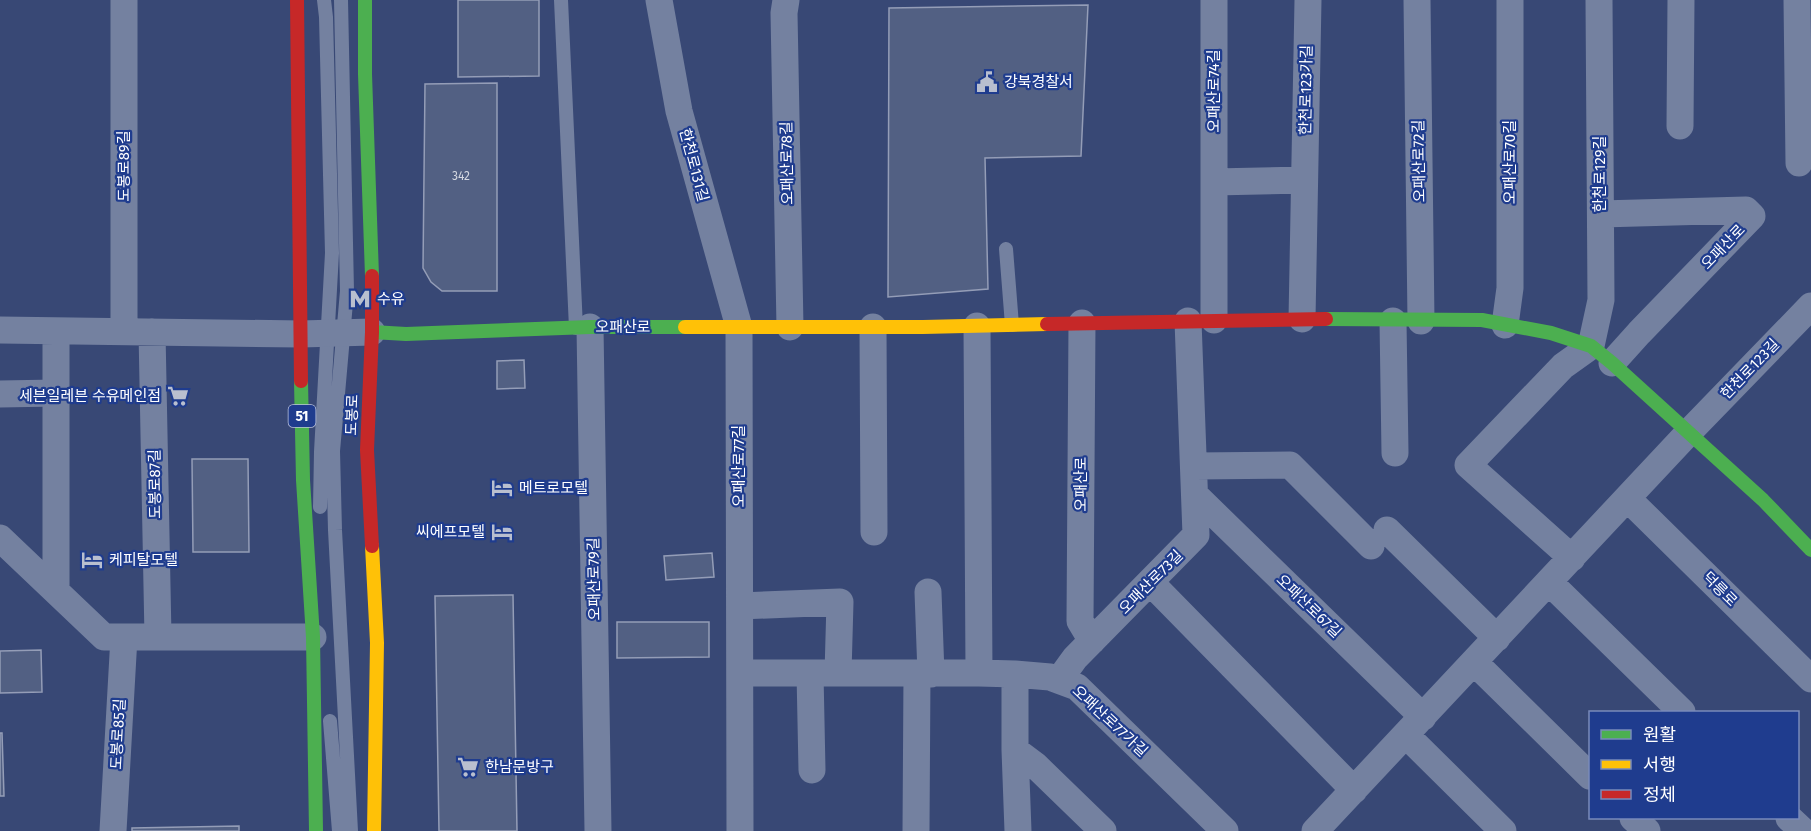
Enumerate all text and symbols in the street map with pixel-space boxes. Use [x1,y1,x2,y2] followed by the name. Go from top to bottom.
[1296,45,1316,135] street label: 한천로123가길
[1205,49,1223,133] street label: 오패산로74길
[975,70,999,94] public building icon: 강북경찰서
[1004,73,1073,91] place label: 강북경찰서
[1409,119,1429,203] street label: 오패산로72길
[1501,120,1519,204] street label: 오패산로70길
[777,121,797,205] street label: 오패산로78길
[676,126,712,204] street label: 한천로131길
[115,130,133,202] street label: 도봉로89길
[1591,136,1609,212] street label: 한천로129길
[452,169,470,183] house number: 342
[1697,221,1749,273] street label: 오패산로
[348,287,372,311] metro station icon: 수유
[377,290,405,308] place label: 수유
[595,318,651,336] street label: 오패산로
[1717,335,1783,403] street label: 한천로123길
[166,384,190,408] supermarket icon: 세븐일레븐 수유메인점
[19,387,161,405] place label: 세븐일레븐 수유메인점
[342,394,362,436] street label: 도봉로
[288,405,316,427] road number: 51
[730,425,748,507] street label: 오패산로77길
[145,449,165,519] street label: 도봉로87길
[1072,456,1090,512] street label: 오패산로
[490,476,514,500] hotel icon: 메트로모텔
[519,479,588,497] place label: 메트로모텔
[490,520,514,544] hotel icon: 씨에프모텔
[416,523,485,541] place label: 씨에프모텔
[584,537,604,621] street label: 오패산로79길
[1115,546,1187,618] street label: 오패산로73길
[80,548,104,572] hotel icon: 케피탈모텔
[109,551,178,569] place label: 케피탈모텔
[1699,568,1741,610] street label: 덕릉로
[1273,571,1345,641] street label: 오패산로67길
[1069,682,1151,760] street label: 오패산로77가길
[107,698,129,770] street label: 도봉로85길
[1589,711,1799,819] legend
[1643,724,1676,746] text: 원활
[1643,754,1676,776] text: 서행
[456,755,480,779] supermarket icon: 한남문방구
[485,758,554,776] place label: 한남문방구
[1643,784,1676,806] text: 정체

